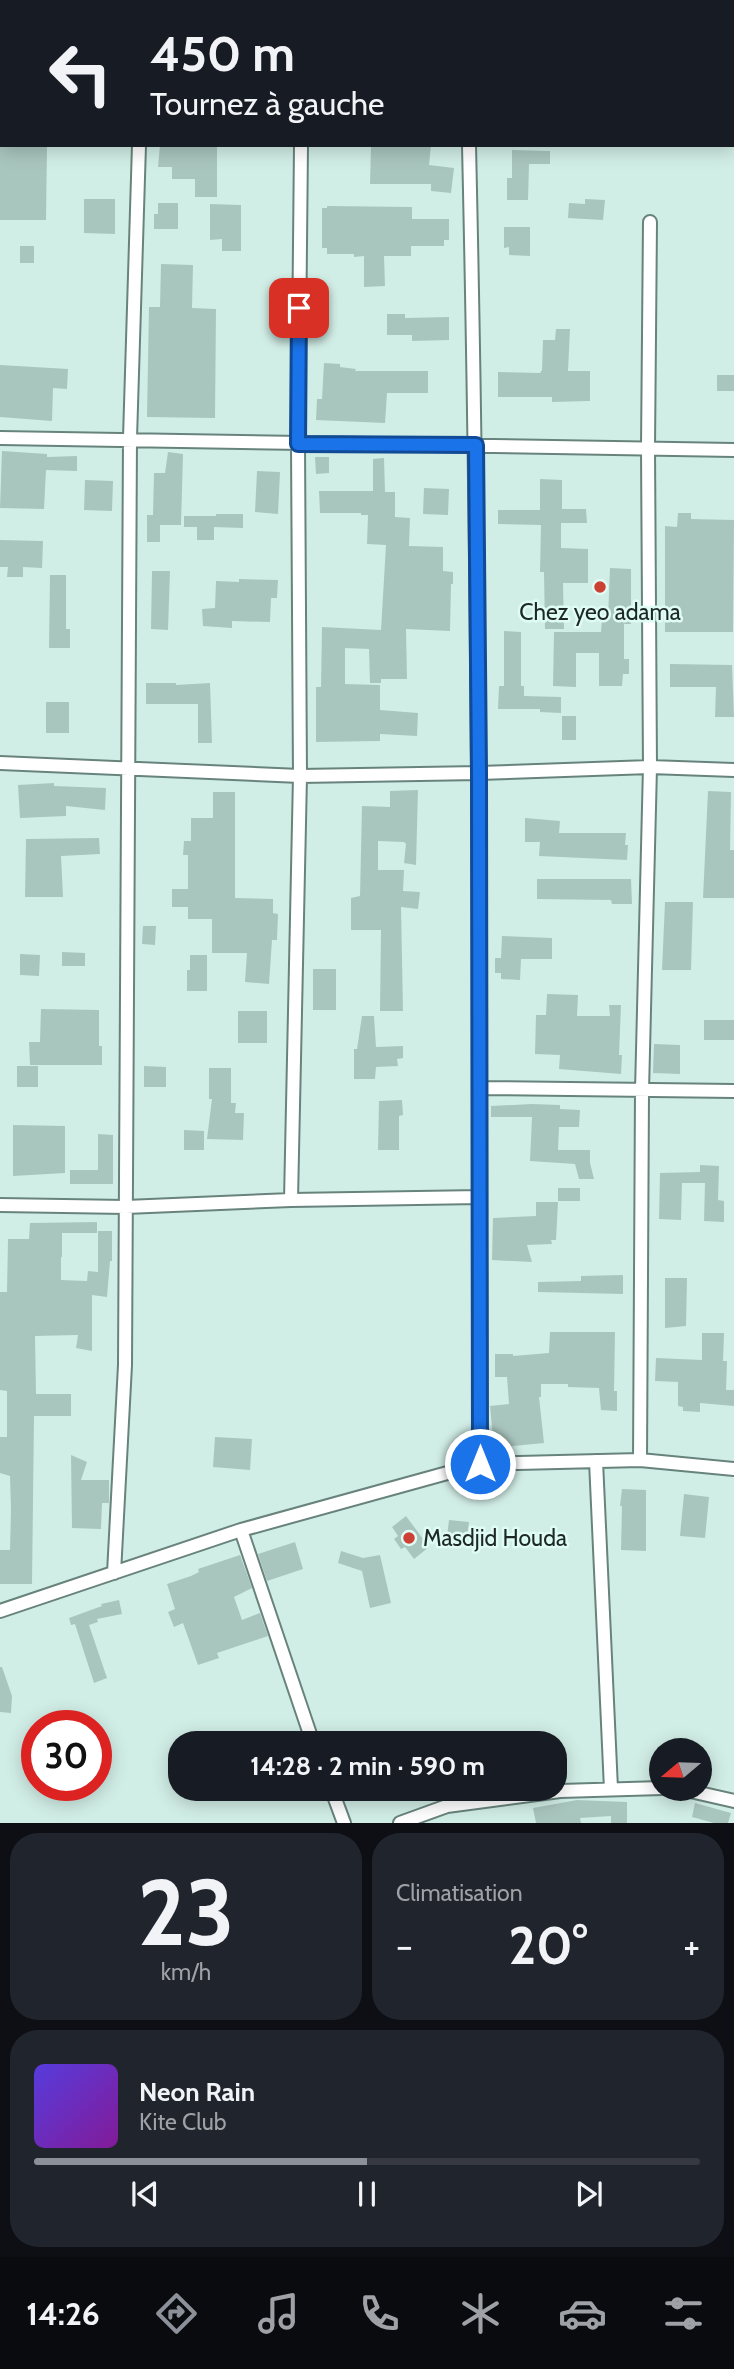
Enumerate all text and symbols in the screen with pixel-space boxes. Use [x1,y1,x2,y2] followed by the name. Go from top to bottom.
[150,24,295,83] text: 450 m
[35,28,126,119] icon: left
[150,84,384,123] text: Tournez à gauche
[269,278,329,338] pin
[280,289,318,327] icon: arrive
[592,579,608,595] marker: Chez yeo adama
[519,598,681,626] place label: Chez yeo adama
[443,1427,517,1501] position arrow
[423,1524,567,1552] place label: Masdjid Houda
[401,1530,417,1546] marker: Masdjid Houda
[21,1710,112,1801] speed limit sign: 30
[649,1738,712,1801] north arrow
[649,1738,712,1801] map controls
[250,1750,485,1782] text: 14:28 · 2 min · 590 m
[137,1857,235,1968] text: 23
[396,1879,523,1907] text: Climatisation
[508,1914,588,1977] text: 20°
[396,1922,413,1969] text: −
[683,1922,700,1969] text: +
[161,1958,211,1986] text: km/h
[139,2076,255,2108] text: Neon Rain
[139,2108,226,2136] text: Kite Club
[126,2175,164,2213] icon: previous
[348,2175,386,2213] icon: pause
[570,2175,608,2213] icon: next
[152,2289,201,2338] icon: directions
[254,2289,303,2338] icon: music
[355,2289,404,2338] icon: phone
[456,2289,505,2338] icon: climate
[558,2289,607,2338] icon: car
[659,2289,708,2338] icon: filters
[26,2294,100,2333] text: 14:26

